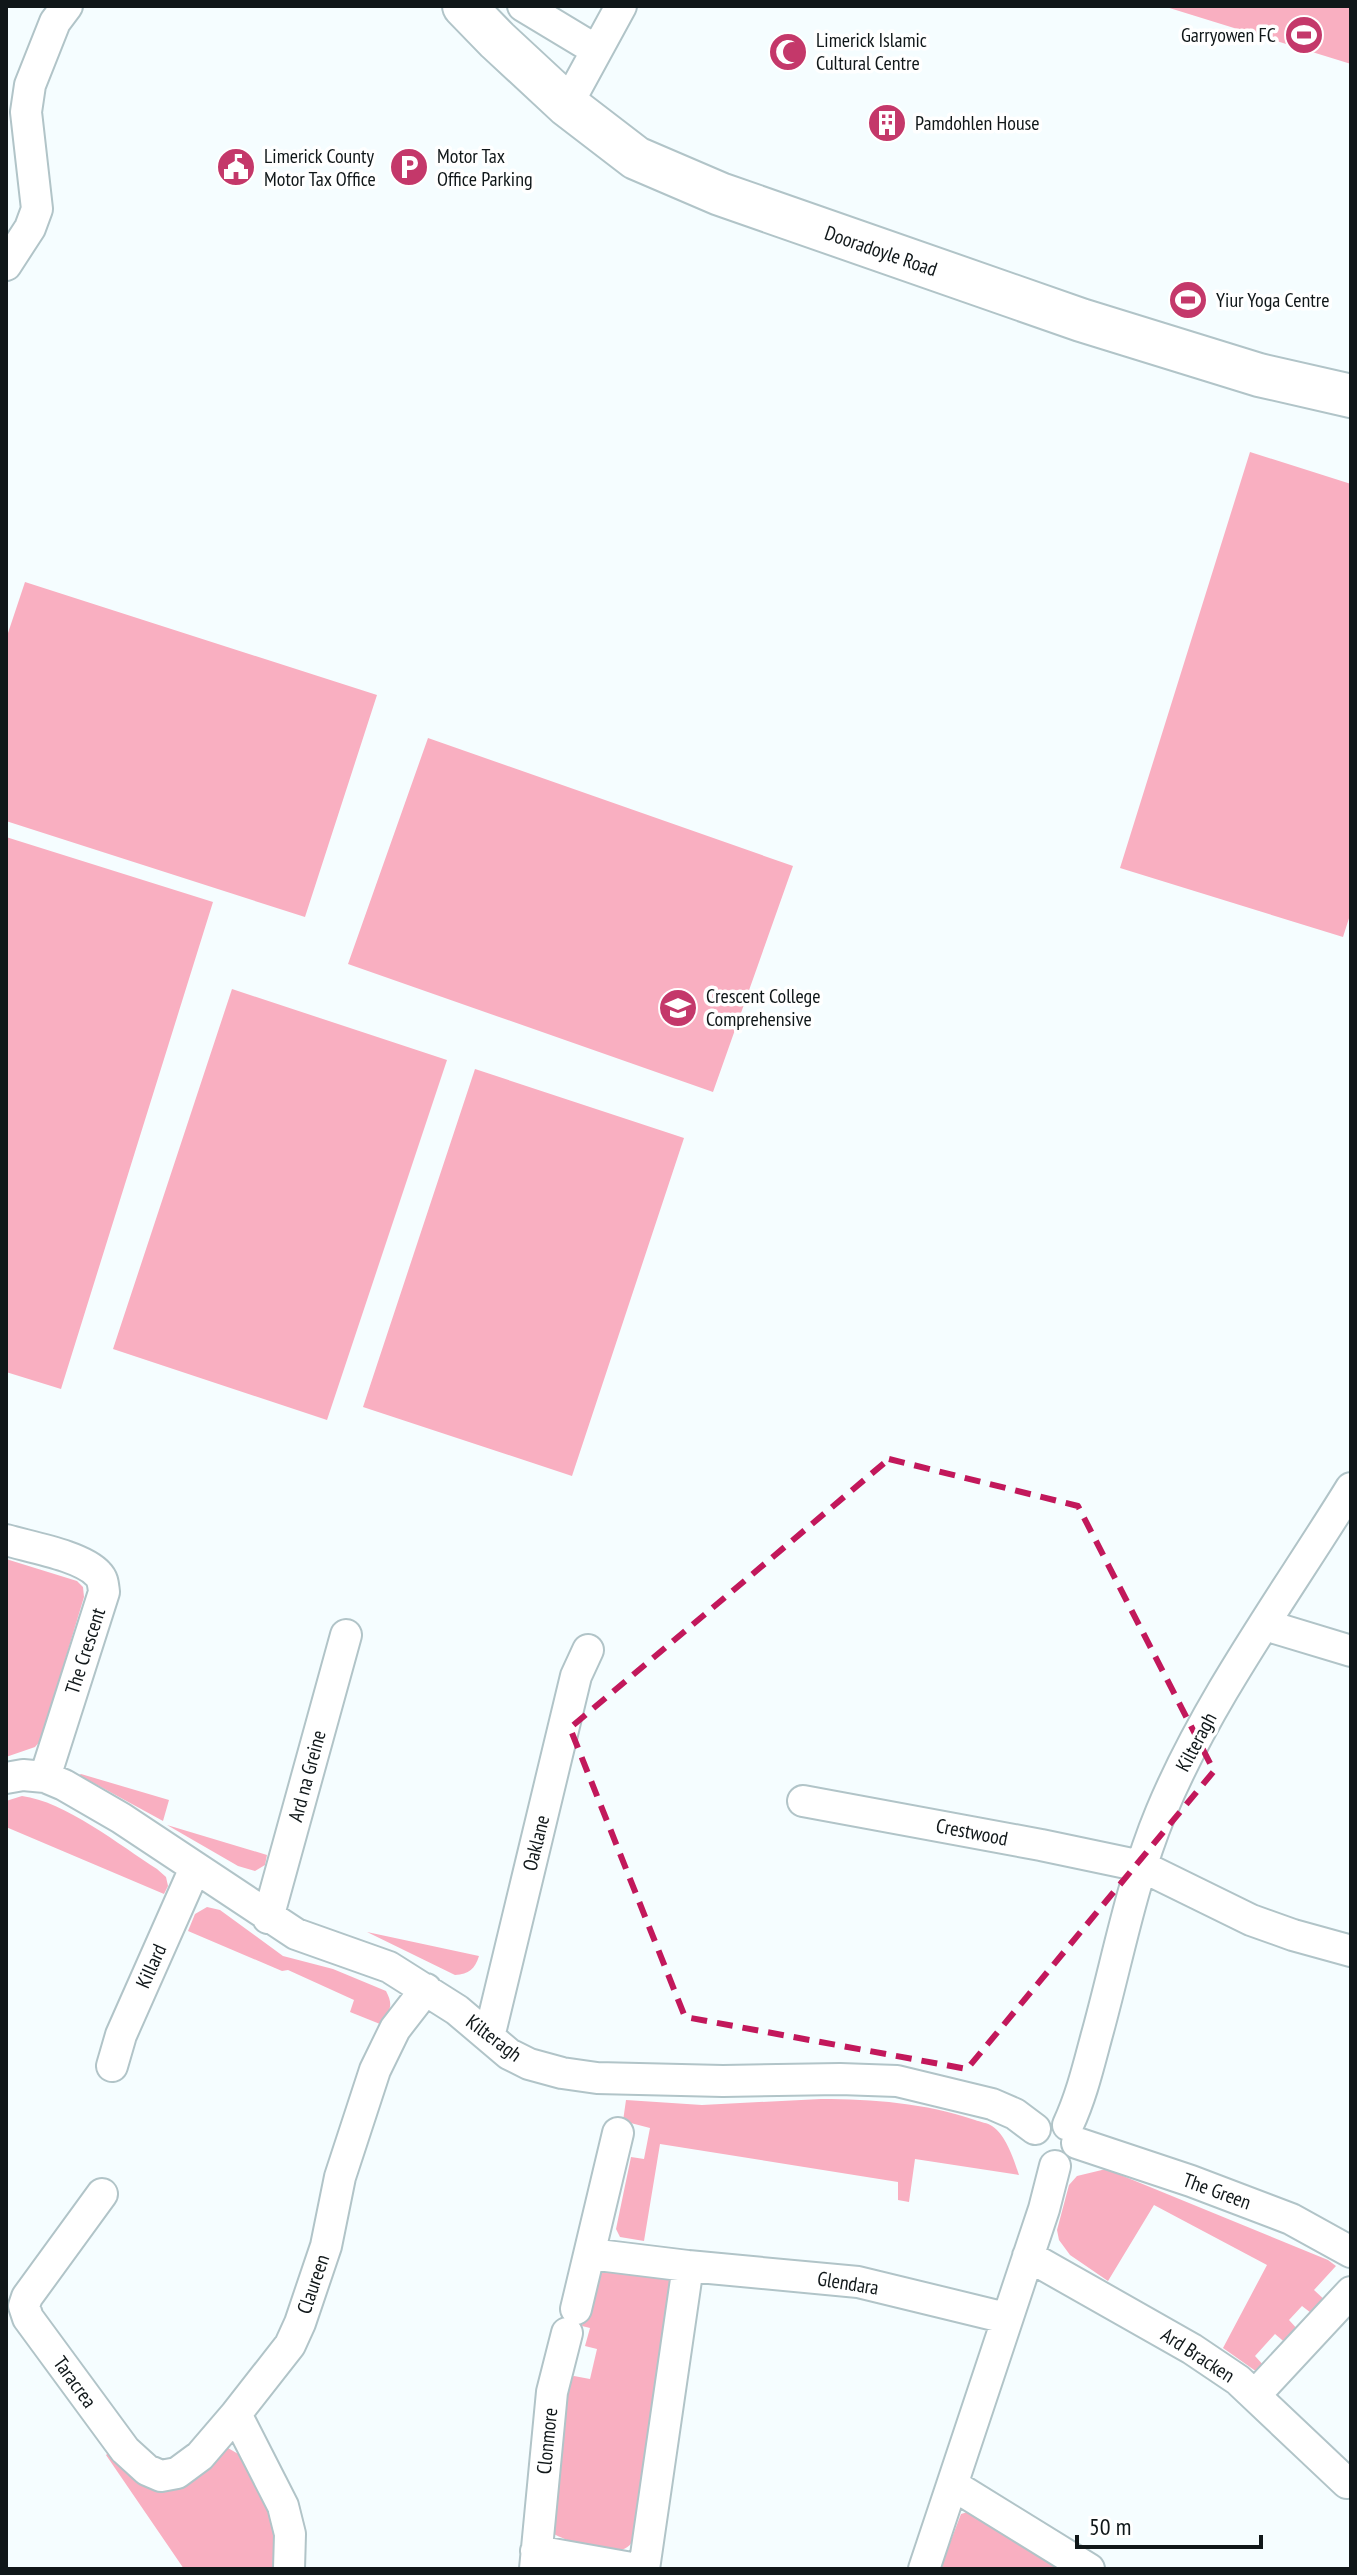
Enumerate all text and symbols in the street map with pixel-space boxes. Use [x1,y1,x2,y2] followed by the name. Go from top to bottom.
[1283,14,1325,56] sports icon: Garryowen FC
[1181,22,1276,48] place label: Garryowen FC
[816,27,927,76] place label: Limerick Islamic Cultural Centre
[767,31,809,73] mosque icon: Limerick Islamic Cultural Centre
[866,102,908,144] building icon: Pamdohlen House
[915,110,1040,136] place label: Pamdohlen House
[264,143,376,192] place label: Limerick County Motor Tax Office
[437,143,533,192] place label: Motor Tax Office Parking
[215,146,257,188] public building icon: Limerick County Motor Tax Office
[388,146,430,188] parking icon: Motor Tax Office Parking
[821,220,941,282] street label: Dooradoyle Road
[1167,279,1209,321] sports icon: Yiur Yoga Centre
[1216,287,1329,313] place label: Yiur Yoga Centre
[706,983,821,1032] place label: Crescent College Comprehensive
[657,987,699,1029] school or university icon: Crescent College Comprehensive
[59,1604,111,1697] street label: The Crescent
[1170,1708,1222,1776] street label: Kilteragh
[282,1727,332,1825] street label: Ard na Greine
[517,1812,555,1874] street label: Oaklane
[934,1812,1010,1852] street label: Crestwood
[130,1940,172,1992] street label: Killard
[461,2009,527,2067] street label: Kilteragh
[1179,2167,1255,2215] street label: The Green
[291,2251,335,2317] street label: Claureen
[816,2265,880,2301] street label: Glendara
[1156,2322,1240,2388] street label: Ard Bracken
[48,2351,102,2413] street label: Taracrea
[531,2407,563,2475] street label: Clonmore
[1077,2499,1261,2549] scale bar
[1089,2511,1131,2542] text: 50 m

